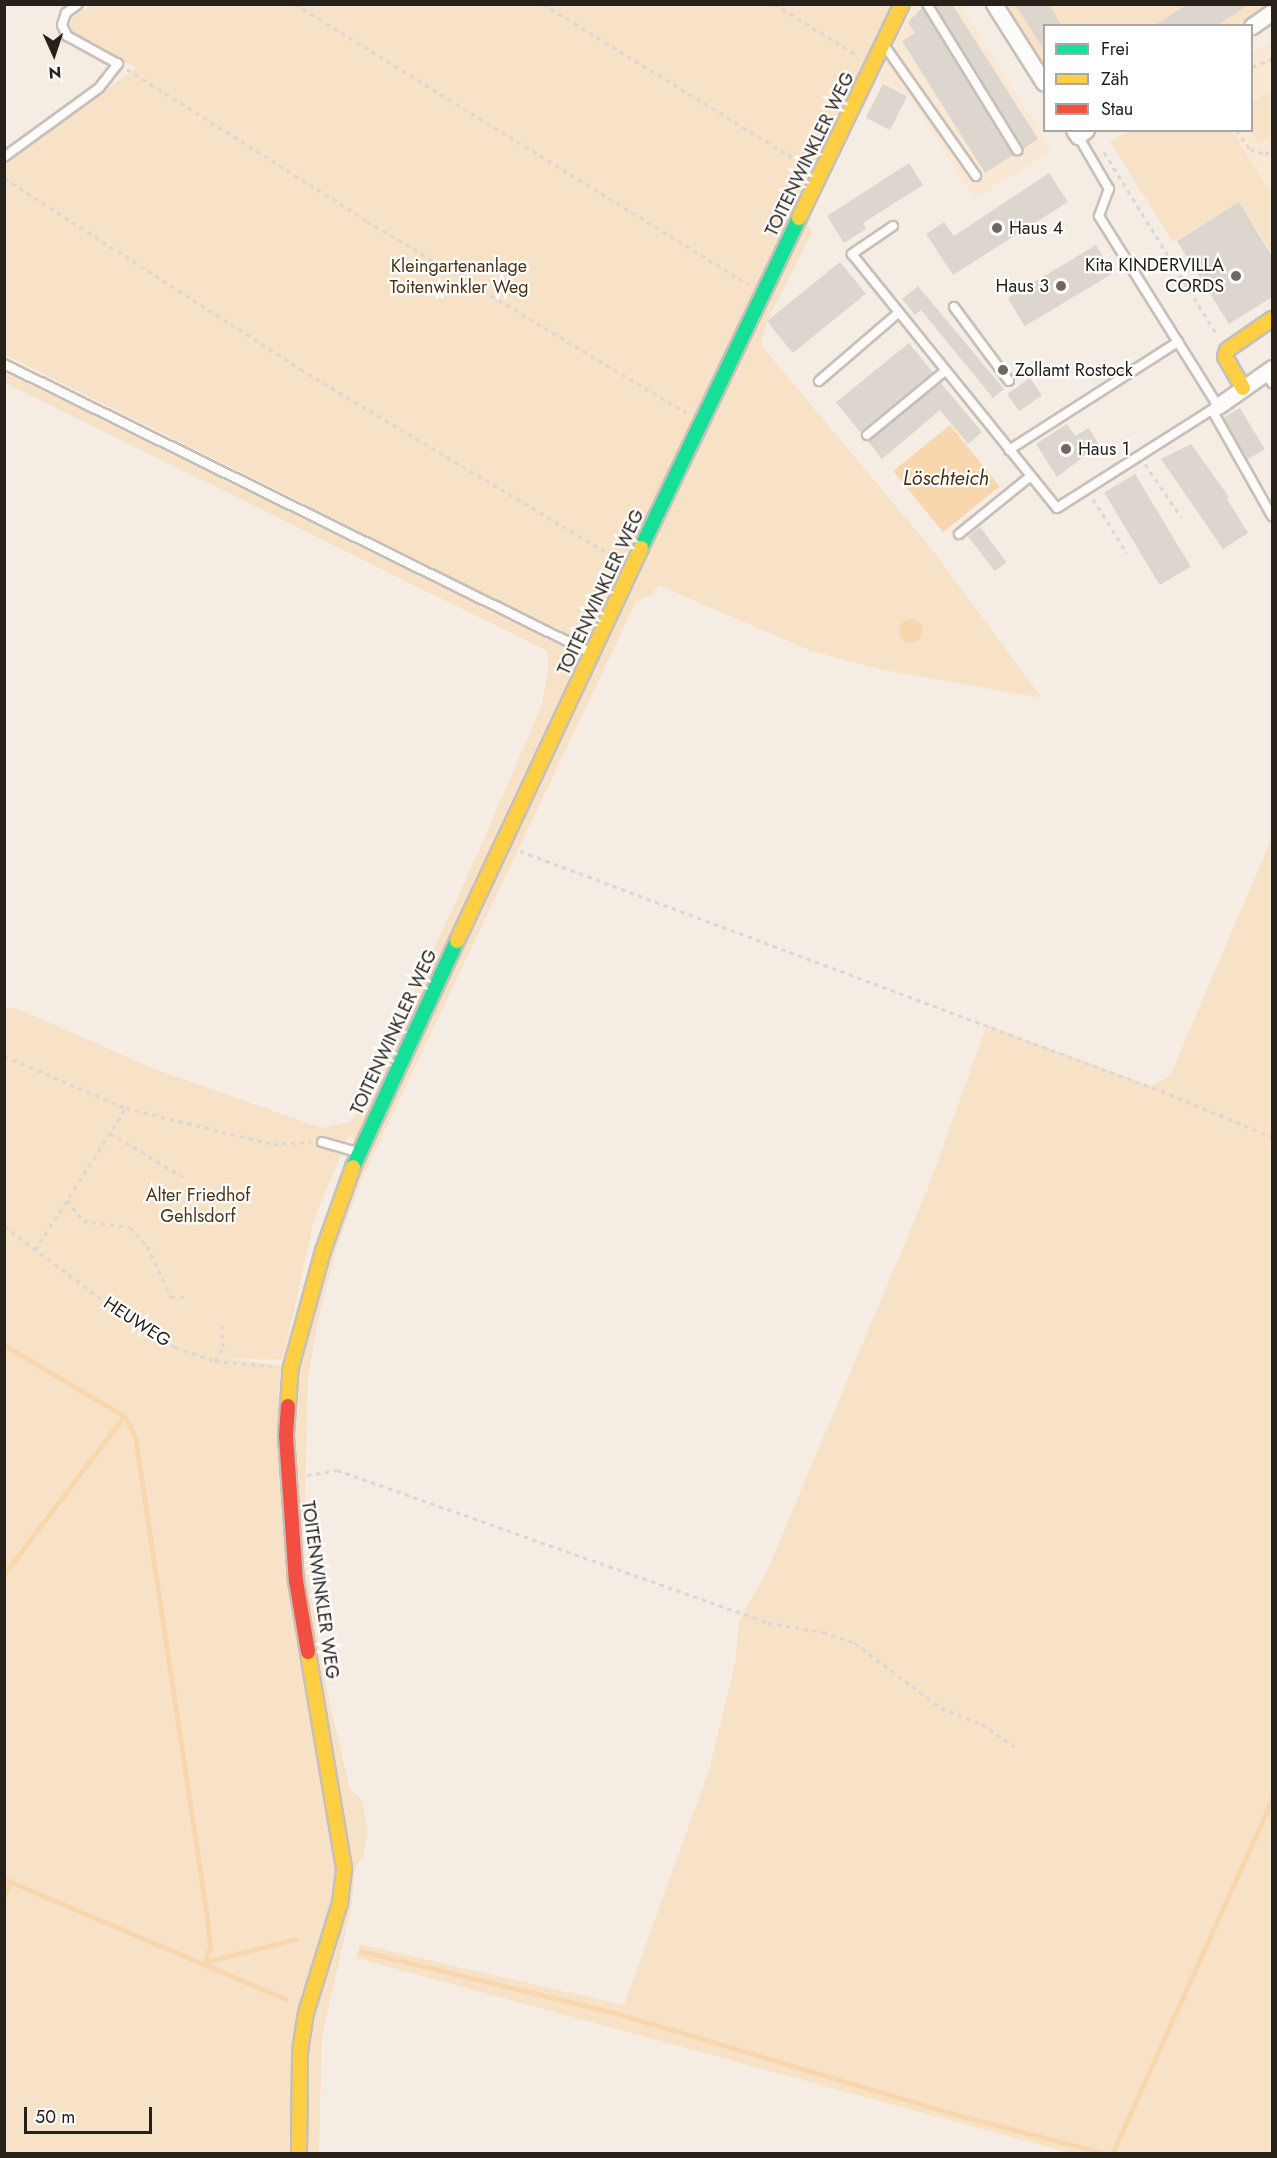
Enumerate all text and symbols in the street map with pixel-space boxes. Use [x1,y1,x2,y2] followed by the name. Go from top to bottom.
[24,24,84,84] north arrow
[1043,24,1253,132] legend
[1101,36,1130,62] text: Frei
[48,61,62,84] text: N
[1101,66,1129,92] text: Zäh
[761,68,859,240] street label: TOITENWINKLER WEG
[1101,96,1133,122] text: Stau
[1009,217,1063,239] place label: Haus 4
[990,221,1004,235] marker: Haus 4
[1085,255,1224,298] place label: Kita KINDERVILLA CORDS
[389,256,529,298] park label: Kleingartenanlage Toitenwinkler Weg
[1229,269,1243,283] marker: Kita KINDERVILLA CORDS
[996,275,1049,297] place label: Haus 3
[1054,279,1068,293] marker: Haus 3
[1015,359,1133,381] place label: Zollamt Rostock
[996,363,1010,377] marker: Zollamt Rostock
[1078,438,1130,460] place label: Haus 1
[1059,442,1073,456] marker: Haus 1
[903,466,989,490] water label: Löschteich
[553,506,649,678] street label: TOITENWINKLER WEG
[346,946,442,1118] street label: TOITENWINKLER WEG
[146,1185,250,1228] park label: Alter Friedhof Gehlsdorf
[99,1292,175,1352] street label: HEUWEG
[297,1499,343,1681] street label: TOITENWINKLER WEG
[27,2095,154,2133] scale bar
[35,2104,75,2130] text: 50 m

